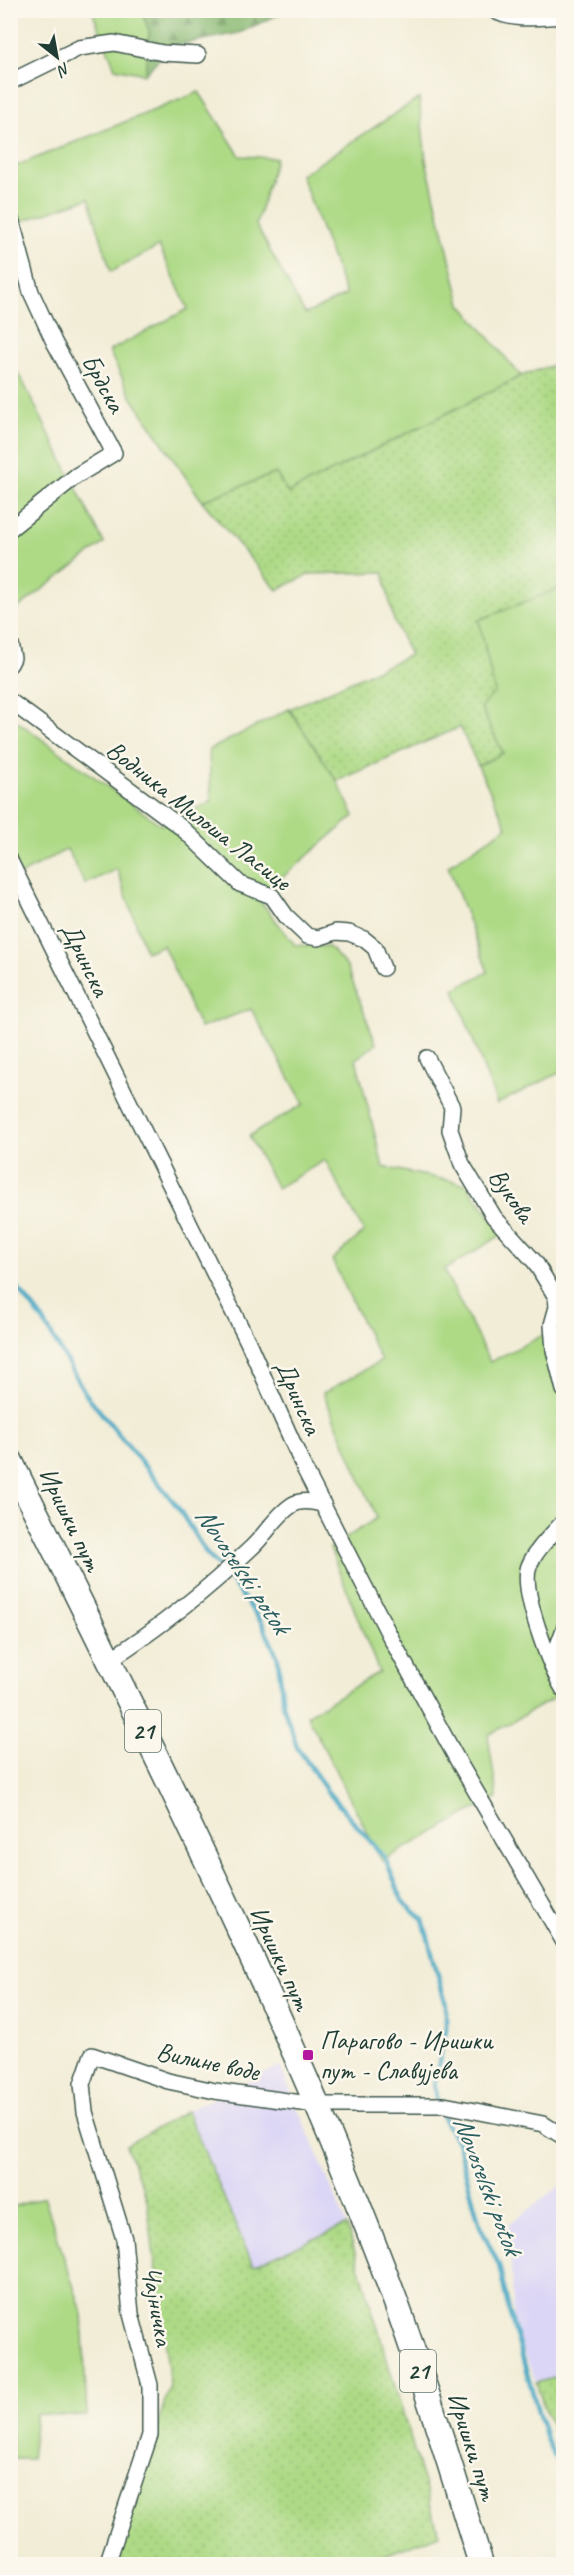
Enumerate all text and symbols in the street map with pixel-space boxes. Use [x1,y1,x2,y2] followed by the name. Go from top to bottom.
[27,27,87,87] north arrow
[52,58,74,82] text: N
[74,348,134,420] street label: Брдска
[100,733,299,899] street label: Водника Милоша Ласице
[54,917,118,1003] street label: Дринска
[481,1162,543,1231] street label: Вукова
[268,1355,330,1441] street label: Дринска
[31,1462,111,1579] street label: Иришки пут
[188,1500,300,1643] water label: Novoselski potok
[125,1710,161,1752] road number: 21
[242,1901,320,2018] street label: Иришки пут
[320,2024,494,2087] place label: Парагово - Иришки пут - Славујева
[154,2035,264,2089] street label: Вилине воде
[301,2048,315,2062] marker: Парагово - Иришки пут - Славујева
[446,2111,531,2263] water label: Novoselski potok
[134,2264,181,2350] street label: Чајничка
[400,2350,436,2392] road number: 21
[440,2388,506,2506] street label: Иришки пут

